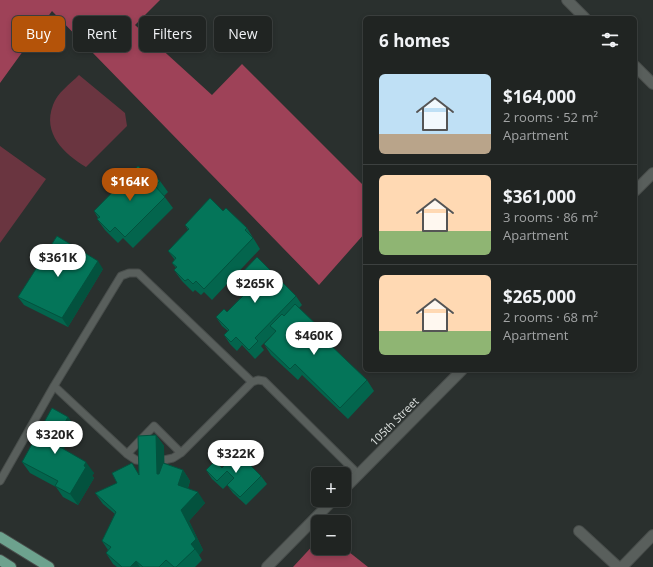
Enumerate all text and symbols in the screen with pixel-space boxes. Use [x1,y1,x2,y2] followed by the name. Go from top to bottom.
[12,16,65,52] chip: Buy
[73,16,131,52] chip: Rent
[139,16,206,52] chip: Filters
[214,16,272,52] chip: New
[379,29,450,52] text: 6 homes
[599,29,621,51] icon: filters
[503,85,576,108] text: $164,000
[411,90,459,138] icon: home
[503,108,598,126] text: 2 rooms · 52 m²
[503,126,568,144] text: Apartment
[102,168,158,202] pin: $164K
[111,172,149,190] text: $164K
[503,185,576,208] text: $361,000
[411,191,459,239] icon: home
[503,208,598,226] text: 3 rooms · 86 m²
[503,226,568,244] text: Apartment
[30,244,86,278] pin: $361K
[39,248,77,266] text: $361K
[227,270,283,304] pin: $265K
[236,274,274,292] text: $265K
[503,285,576,308] text: $265,000
[411,291,459,339] icon: home
[503,308,598,326] text: 2 rooms · 68 m²
[286,322,342,356] pin: $460K
[295,326,333,344] text: $460K
[503,326,568,344] text: Apartment
[366,393,422,449] street label: 105th Street
[27,421,83,455] pin: $320K
[36,425,74,443] text: $320K
[208,440,264,474] pin: $322K
[217,444,255,462] text: $322K
[311,467,351,555] map controls
[311,467,351,507] button: +
[311,515,351,555] button: −

